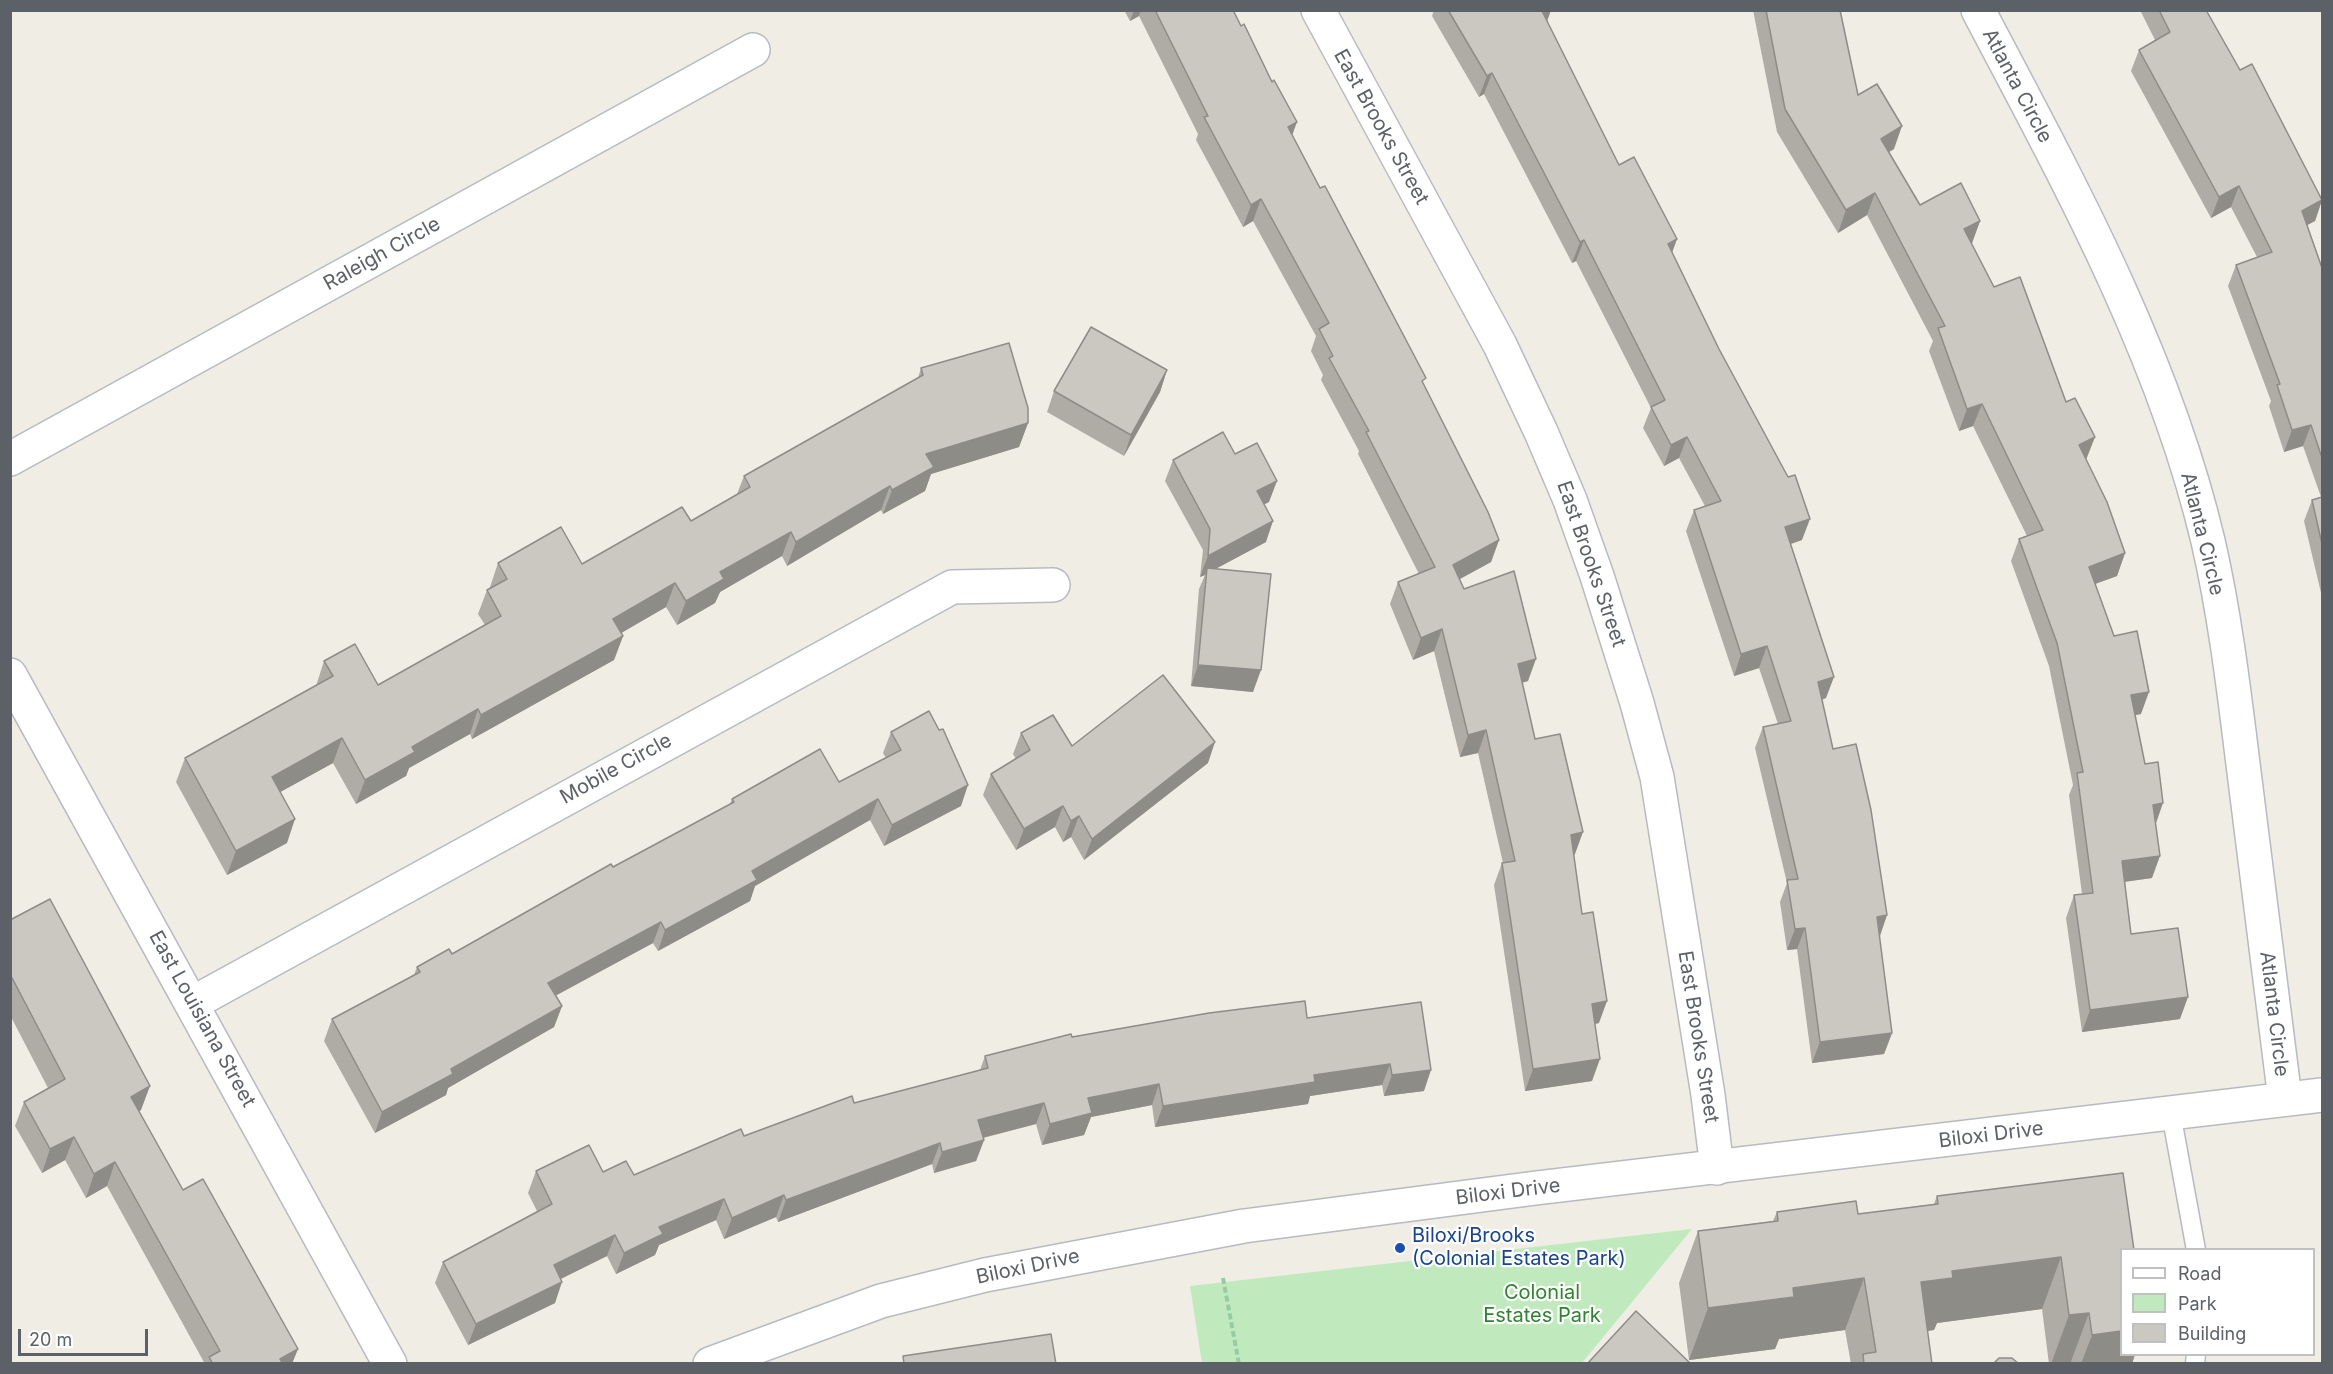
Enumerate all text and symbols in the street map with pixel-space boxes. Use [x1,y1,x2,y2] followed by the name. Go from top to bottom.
[1977,25,2057,147] street label: Atlanta Circle
[1328,45,1434,209] street label: East Brooks Street
[319,212,445,296] street label: Raleigh Circle
[2175,470,2229,598] street label: Atlanta Circle
[1551,478,1631,650] street label: East Brooks Street
[556,728,676,810] street label: Mobile Circle
[144,927,260,1111] street label: East Louisiana Street
[1673,949,1723,1125] street label: East Brooks Street
[2254,950,2294,1078] street label: Atlanta Circle
[1937,1117,2045,1153] street label: Biloxi Drive
[1454,1174,1562,1210] street label: Biloxi Drive
[1412,1224,1626,1271] place label: Biloxi/Brooks (Colonial Estates Park)
[1393,1241,1407,1255] marker: Biloxi/Brooks (Colonial Estates Park)
[974,1244,1082,1290] street label: Biloxi Drive
[2120,1248,2315,1356] legend
[2178,1263,2221,1284] text: Road
[1483,1281,1601,1328] park label: Colonial Estates Park
[2178,1293,2217,1314] text: Park
[21,1317,152,1355] scale bar
[2178,1323,2246,1344] text: Building
[29,1329,72,1350] text: 20 m

